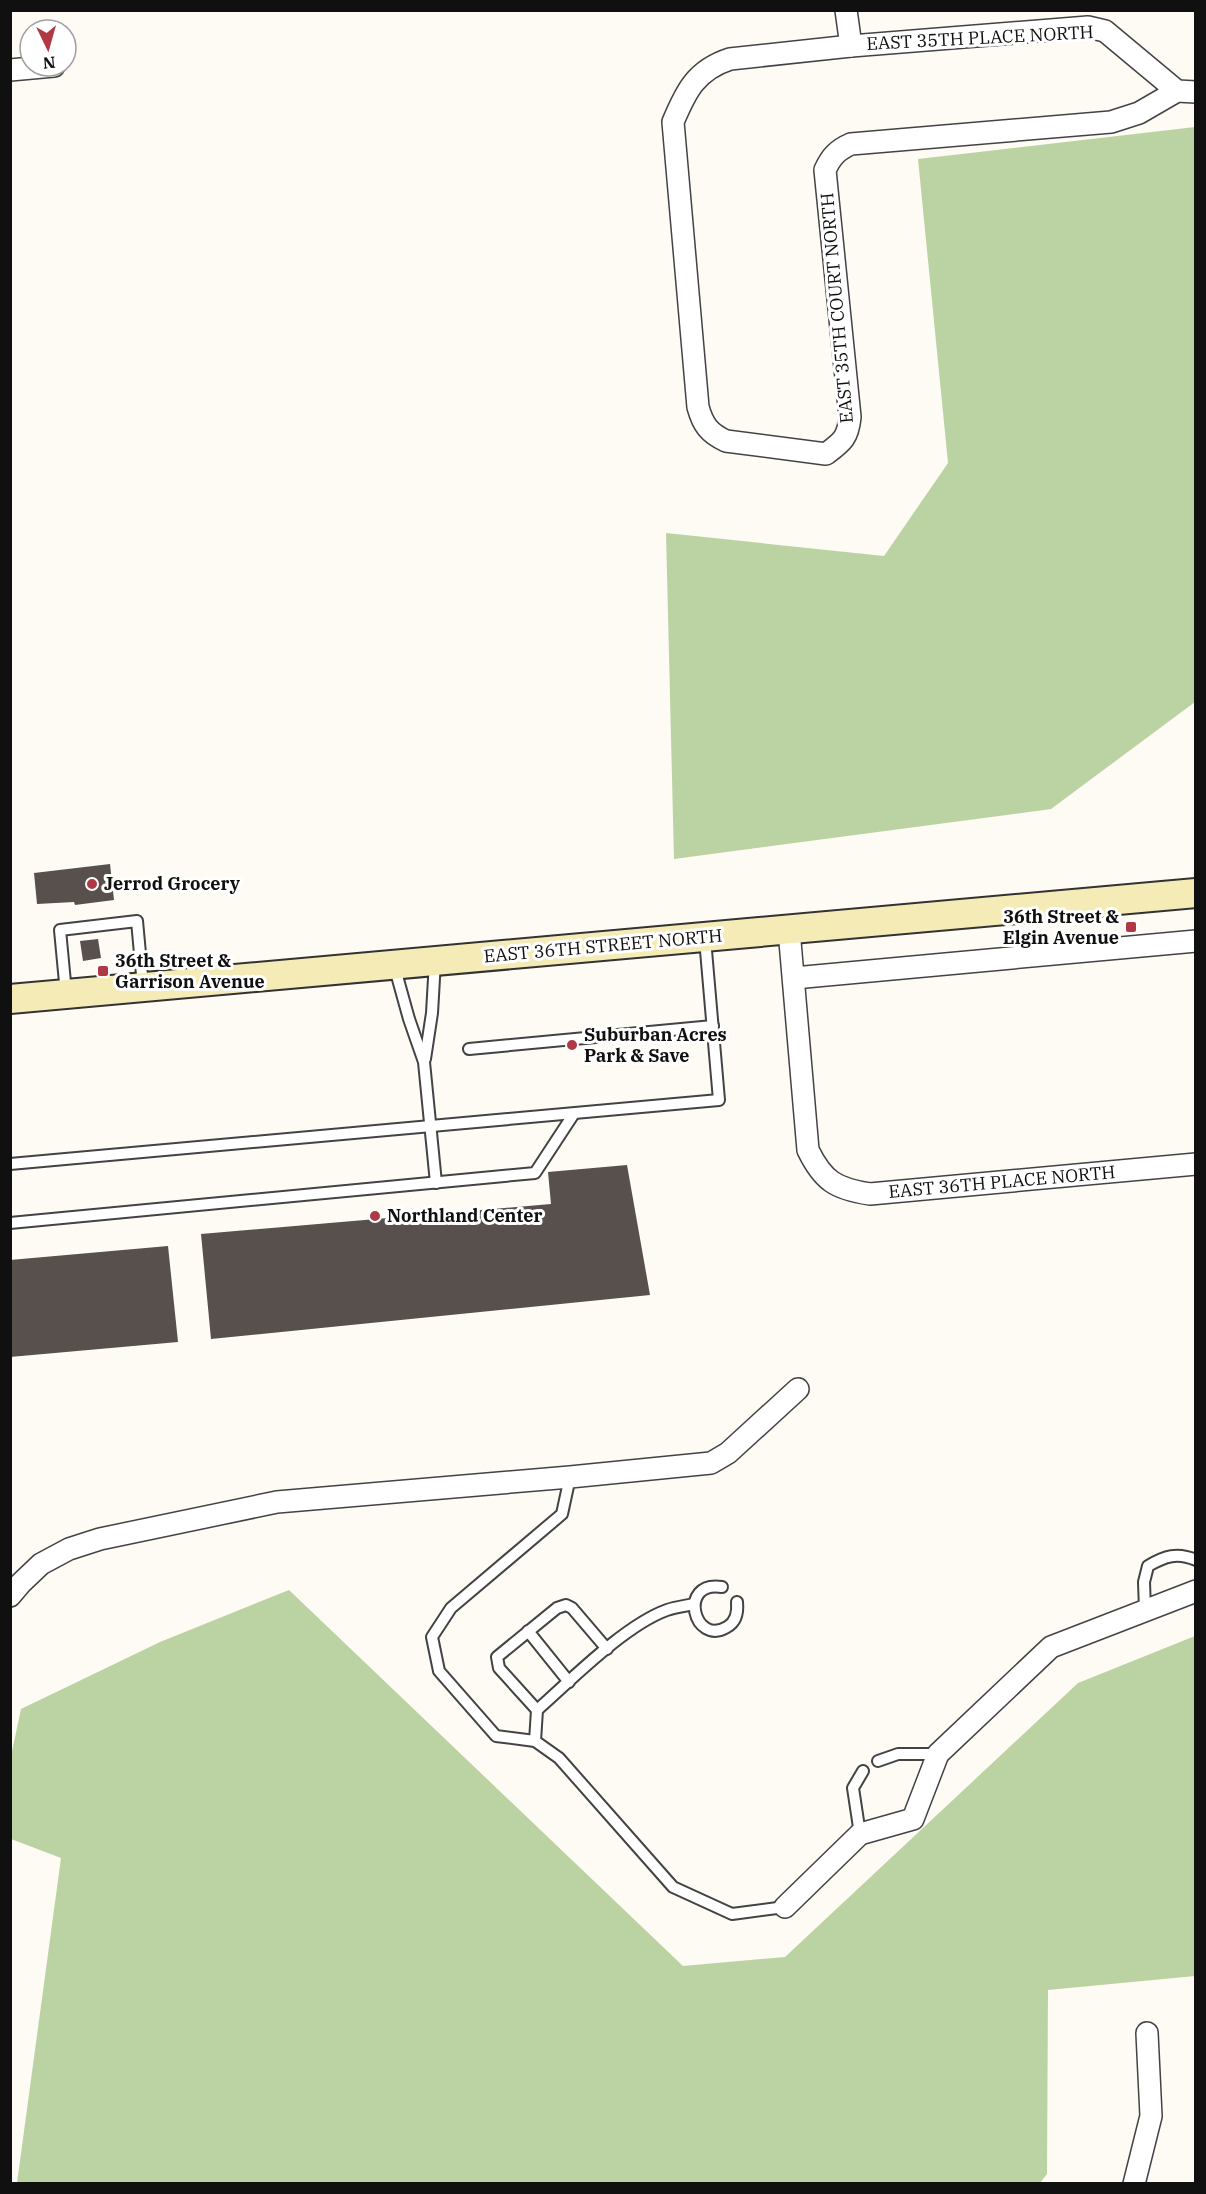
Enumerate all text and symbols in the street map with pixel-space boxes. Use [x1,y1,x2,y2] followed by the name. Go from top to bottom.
[18,18,78,78] north arrow
[866,20,1094,55] street label: EAST 35TH PLACE NORTH
[42,52,56,73] text: N
[815,192,858,424] street label: EAST 35TH COURT NORTH
[104,872,241,895] place label: Jerrod Grocery
[85,877,99,891] marker: Jerrod Grocery
[1003,905,1120,949] place label: 36th Street & Elgin Avenue
[1124,920,1138,934] marker: 36th Street & Elgin Avenue
[483,924,723,967] street label: EAST 36TH STREET NORTH
[115,949,265,993] place label: 36th Street & Garrison Avenue
[96,964,110,978] marker: 36th Street & Garrison Avenue
[584,1023,727,1067] place label: Suburban Acres Park & Save
[565,1038,579,1052] marker: Suburban Acres Park & Save
[888,1160,1116,1203] street label: EAST 36TH PLACE NORTH
[387,1204,542,1227] place label: Northland Center
[368,1209,382,1223] marker: Northland Center

